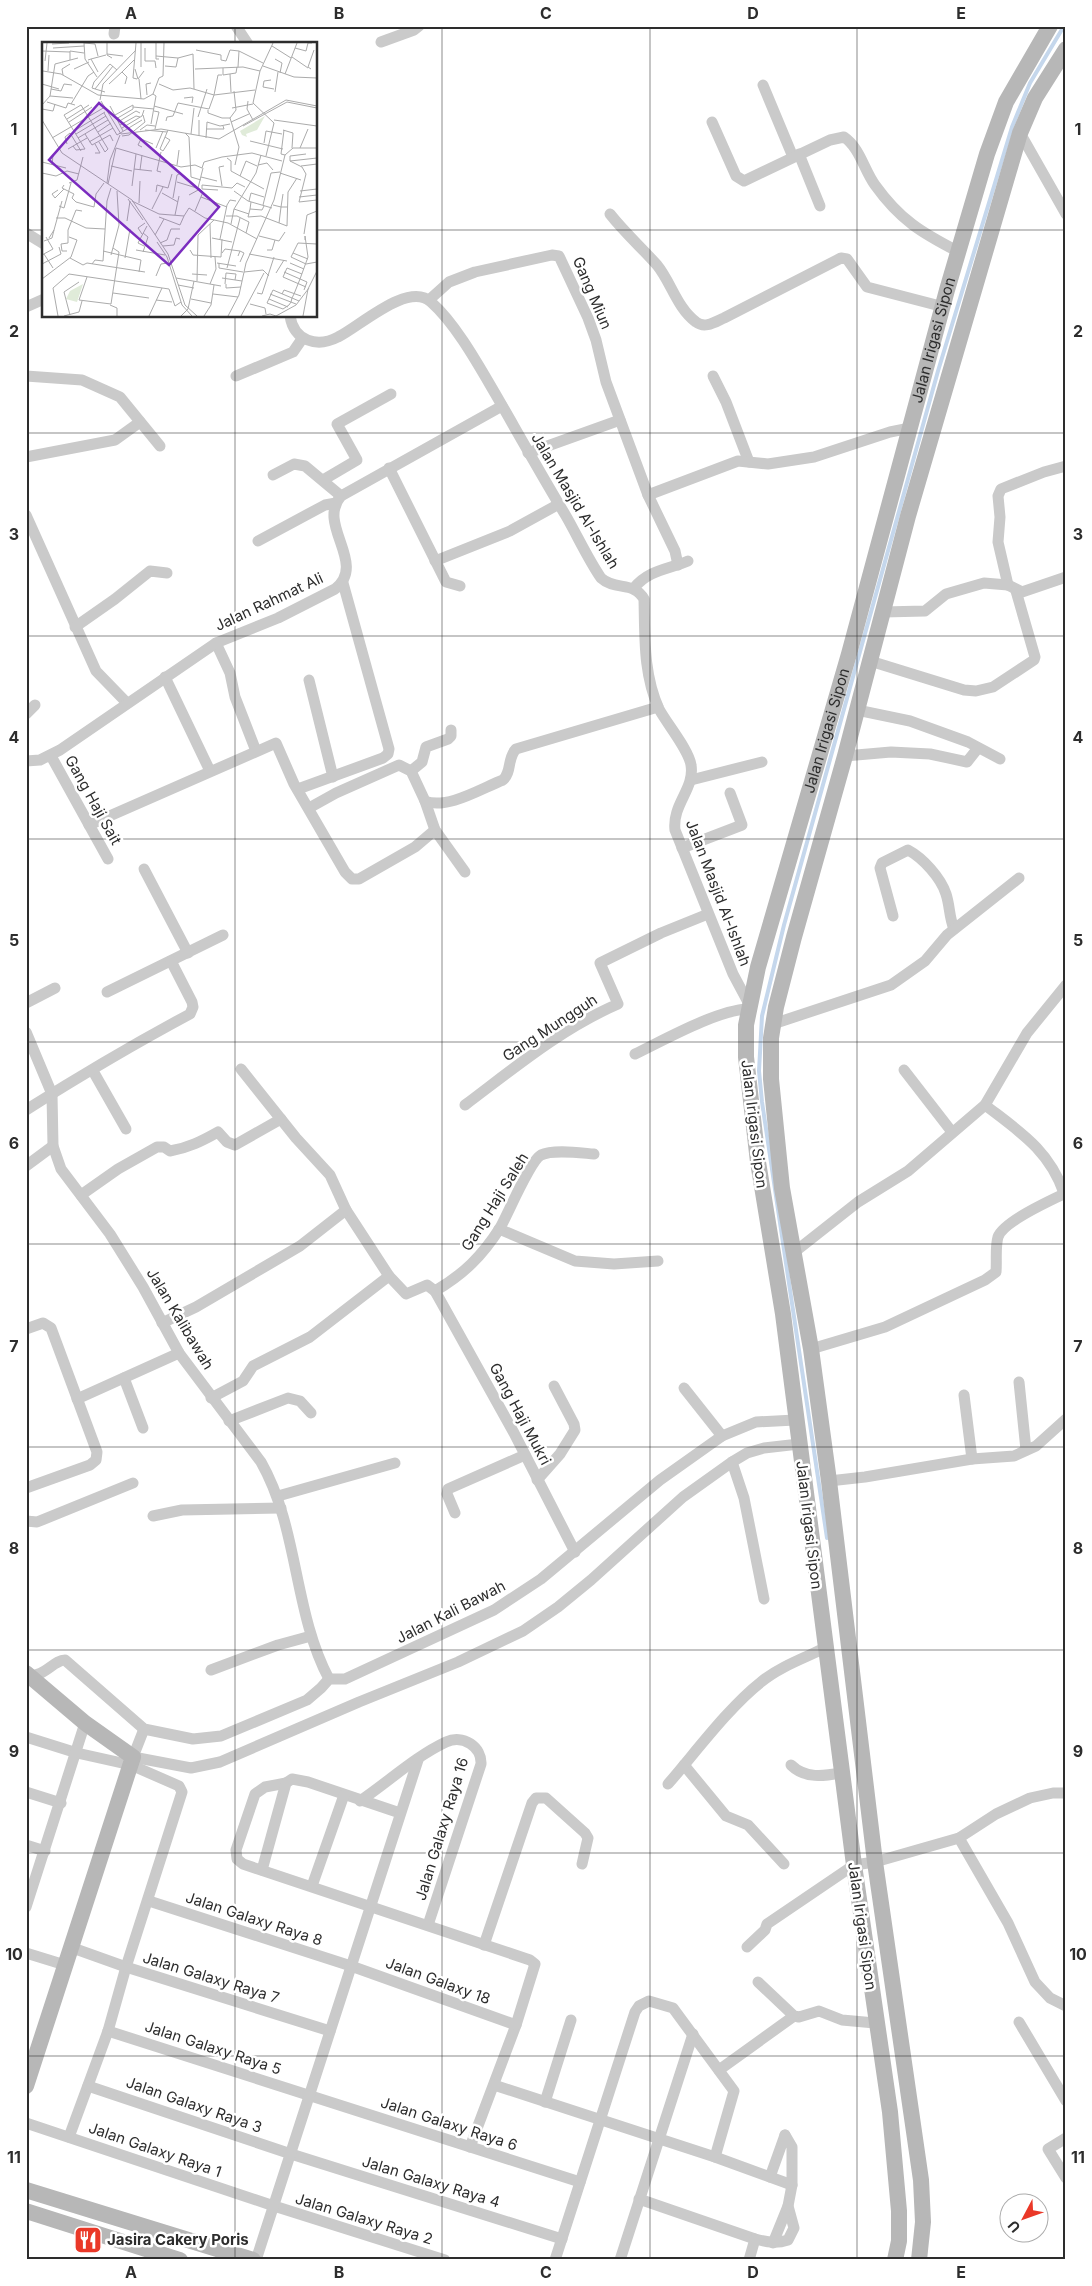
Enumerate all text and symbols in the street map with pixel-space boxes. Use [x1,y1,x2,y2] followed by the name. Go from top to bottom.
[125,3,137,23] text: A
[334,3,344,23] text: B
[540,3,552,23] text: C
[747,3,759,23] text: D
[956,3,966,23] text: E
[42,42,318,318] inset map
[11,119,17,139] text: 1
[1075,119,1081,139] text: 1
[569,254,616,332] street label: Gang Miun
[907,275,959,405] street label: Jalan Irigasi Sipon
[9,321,19,341] text: 2
[1073,321,1083,341] text: 2
[527,429,624,572] street label: Jalan Masjid Al-Ishlah
[9,524,19,544] text: 3
[1073,524,1083,544] text: 3
[212,568,326,635] street label: Jalan Rahmat Ali
[799,666,853,795] street label: Jalan Irigasi Sipon
[9,727,20,747] text: 4
[1073,727,1084,747] text: 4
[61,752,126,848] street label: Gang Haji Sait
[682,817,755,969] street label: Jalan Masjid Al-Ishlah
[9,930,19,950] text: 5
[1073,930,1083,950] text: 5
[499,990,601,1065] street label: Gang Mungguh
[737,1059,772,1189] street label: Jalan Irigasi Sipon
[9,1133,19,1153] text: 6
[1073,1133,1083,1153] text: 6
[457,1149,532,1254] street label: Gang Haji Saleh
[143,1264,218,1373] street label: Jalan Kalibawah
[9,1336,19,1356] text: 7
[1073,1336,1083,1356] text: 7
[485,1359,555,1468] street label: Gang Haji Mukri
[792,1460,827,1590] street label: Jalan Irigasi Sipon
[9,1538,19,1558] text: 8
[1073,1538,1083,1558] text: 8
[393,1576,509,1647] street label: Jalan Kali Bawah
[9,1741,19,1761] text: 9
[1073,1741,1083,1761] text: 9
[411,1755,472,1903] street label: Jalan Galaxy Raya 16
[844,1861,881,1991] street label: Jalan Irigasi Sipon
[183,1887,325,1950] street label: Jalan Galaxy Raya 8
[5,1944,23,1964] text: 10
[1069,1944,1087,1964] text: 10
[141,1948,282,2007] street label: Jalan Galaxy Raya 7
[383,1953,493,2008] street label: Jalan Galaxy 18
[142,2016,284,2079] street label: Jalan Galaxy Raya 5
[124,2072,265,2137] street label: Jalan Galaxy Raya 3
[378,2092,520,2155] street label: Jalan Galaxy Raya 6
[86,2118,224,2181] street label: Jalan Galaxy Raya 1
[7,2147,21,2167] text: 11
[1071,2147,1085,2167] text: 11
[360,2152,502,2212] street label: Jalan Galaxy Raya 4
[293,2189,435,2248] street label: Jalan Galaxy Raya 2
[1000,2194,1050,2244] north arrow
[1004,2217,1024,2236] text: U
[73,2225,103,2255] restaurant icon: Jasira Cakery Poris
[107,2230,249,2249] place label: Jasira Cakery Poris
[125,2262,137,2282] text: A
[334,2262,344,2282] text: B
[540,2262,552,2282] text: C
[747,2262,759,2282] text: D
[956,2262,966,2282] text: E

